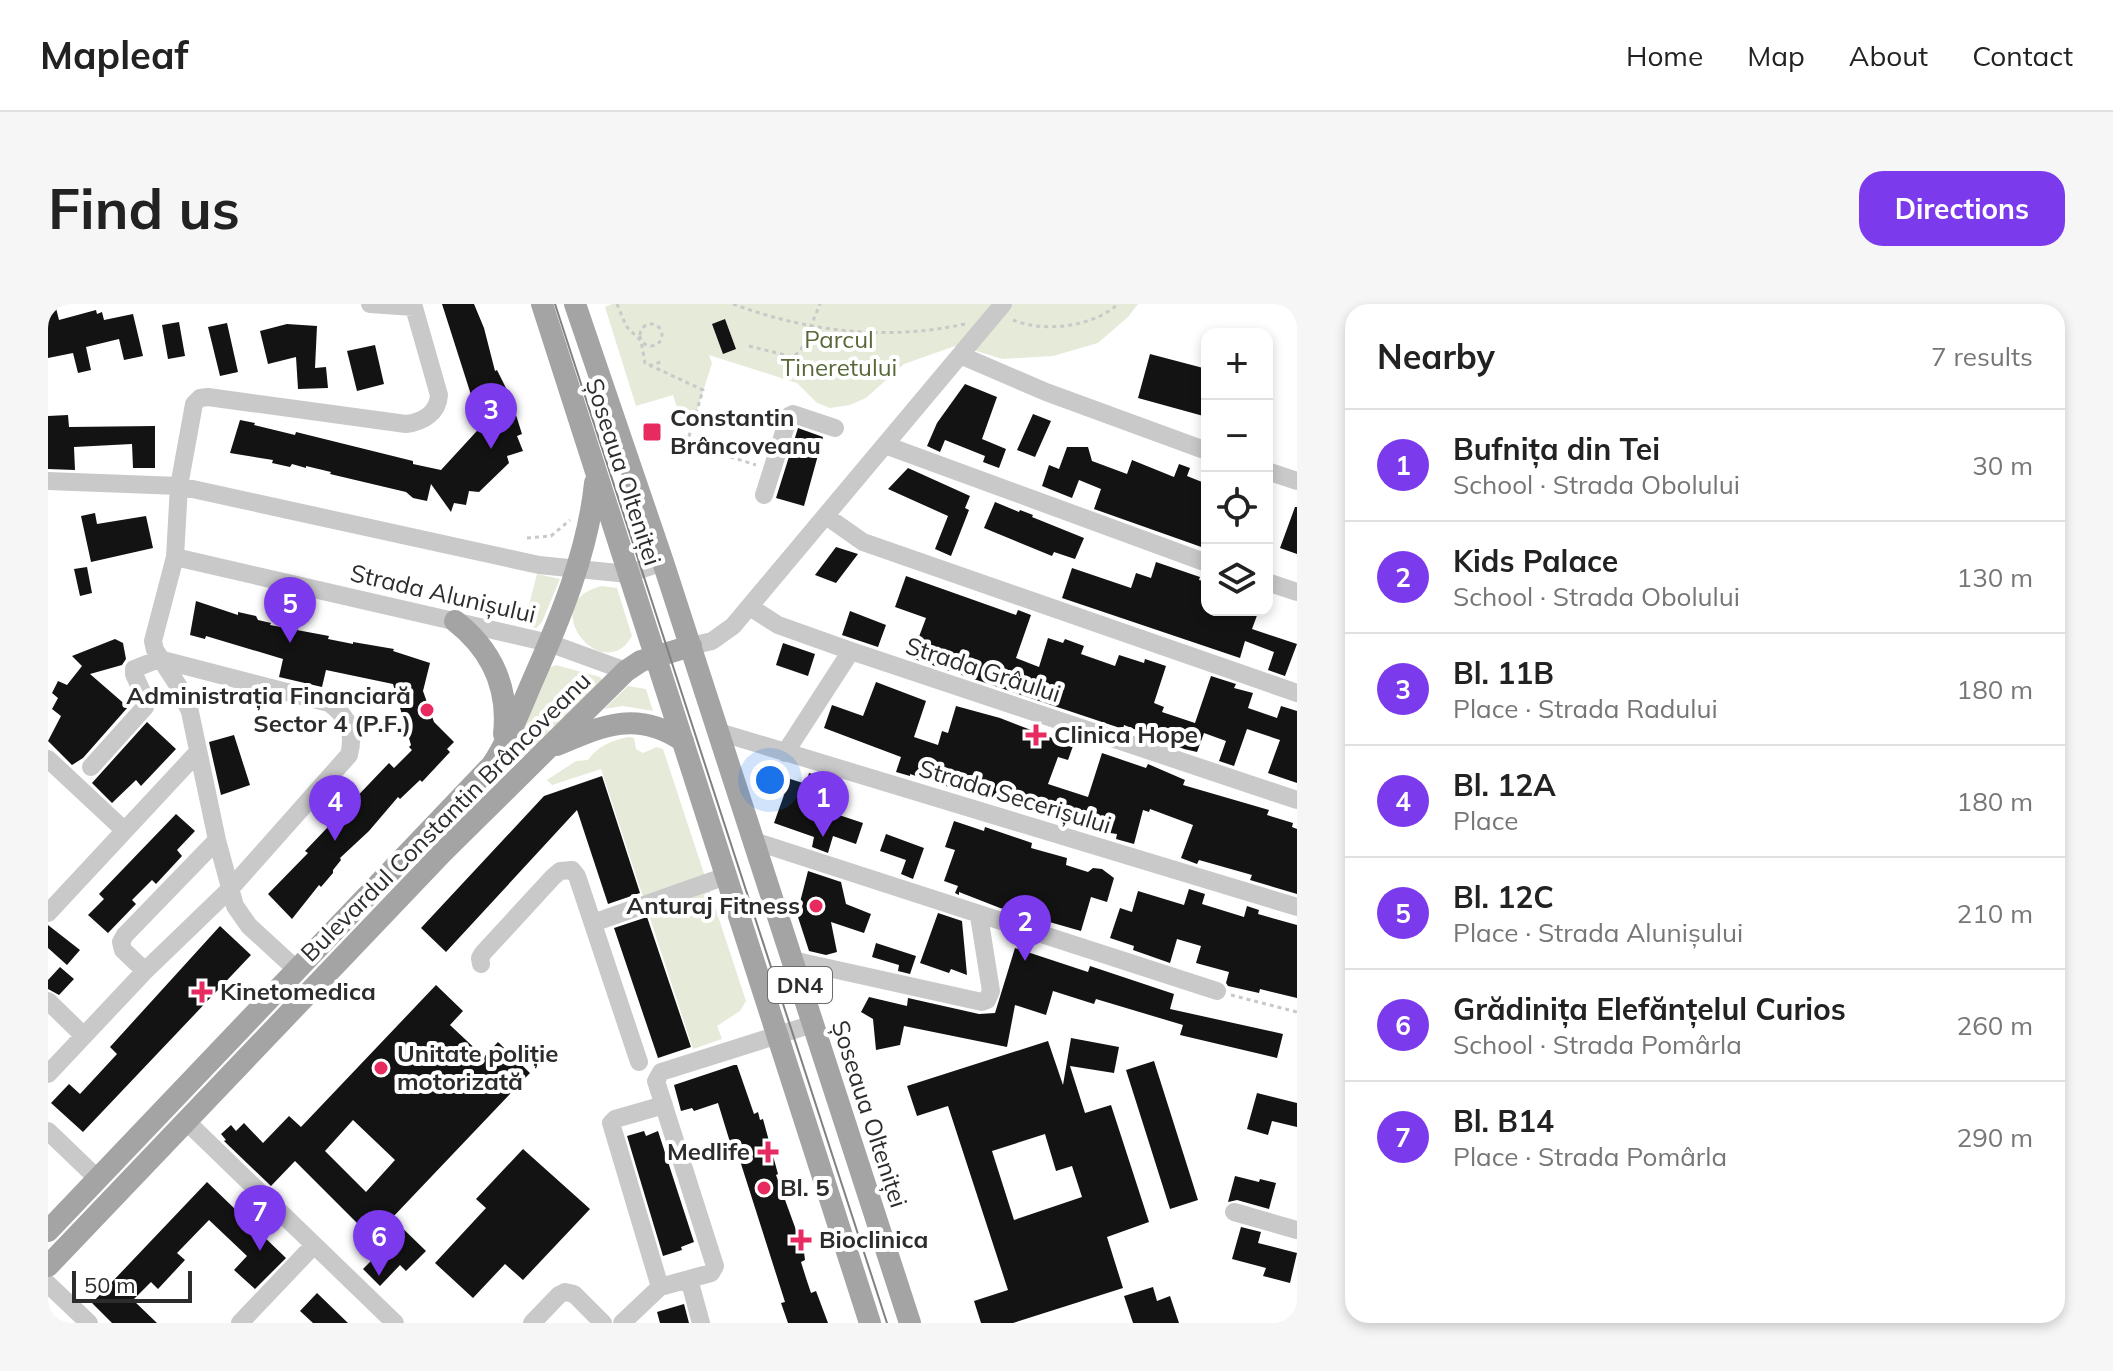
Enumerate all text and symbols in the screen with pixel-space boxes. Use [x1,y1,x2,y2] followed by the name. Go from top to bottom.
[40,31,188,79] text: Mapleaf
[1626,38,1703,73] text: Home
[1747,38,1805,73] text: Map
[1849,38,1928,73] text: About
[1972,38,2073,73] text: Contact
[1859,171,2065,246] button: Directions
[48,173,240,243] text: Find us
[781,324,897,382] park label: Parcul Tineretului
[1201,328,1273,616] map controls
[1201,328,1273,400] button: +
[1377,335,1495,378] text: Nearby
[1931,340,2033,373] text: 7 results
[579,374,668,569] street label: Șoseaua Olteniței
[465,383,517,449] pin: 3
[1201,400,1273,472] button: −
[670,402,821,460] place label: Constantin Brâncoveanu
[641,421,663,443] marker: Constantin Brâncoveanu
[1453,430,1660,468] text: Bufnița din Tei
[1395,449,1411,482] text: 1
[1972,449,2033,482] text: 30 m
[1453,468,1740,501] text: School · Strada Obolului
[1201,472,1273,544] button: locate
[1453,542,1618,580] text: Kids Palace
[1201,544,1273,616] button: layers
[347,557,539,630] street label: Strada Alunișului
[1395,561,1411,594] text: 2
[1957,561,2033,594] text: 130 m
[264,577,316,643] pin: 5
[1453,580,1740,613] text: School · Strada Obolului
[902,630,1065,708] street label: Strada Grâului
[1453,654,1554,692] text: Bl. 11B
[294,665,596,967] street label: Bulevardul Constantin Brâncoveanu
[1395,673,1411,706] text: 3
[1957,673,2033,706] text: 180 m
[126,680,411,738] place label: Administrația Financiară Sector 4 (P.F.)
[1453,692,1718,725] text: Place · Strada Radului
[418,701,436,719] marker: Administrația Financiară Sector 4 (P.F.)
[1054,719,1198,749] place label: Clinica Hope
[1025,724,1047,746] marker: Clinica Hope
[915,753,1115,841] street label: Strada Secerișului
[750,760,790,800] your location
[1453,766,1556,804] text: Bl. 12A
[797,771,849,837] pin: 1
[309,775,361,841] pin: 4
[1395,785,1411,818] text: 4
[1957,785,2033,818] text: 180 m
[1453,804,1518,837] text: Place
[1453,878,1554,916] text: Bl. 12C
[626,890,800,920] place label: Anturaj Fitness
[999,895,1051,961] pin: 2
[807,897,825,915] marker: Anturaj Fitness
[1395,897,1411,930] text: 5
[1957,897,2033,930] text: 210 m
[1453,916,1743,949] text: Place · Strada Alunișului
[768,967,832,1003] road number: DN4
[220,976,376,1006] place label: Kinetomedica
[191,981,213,1003] marker: Kinetomedica
[1453,990,1846,1028] text: Grădinița Elefănțelul Curios
[1395,1009,1411,1042] text: 6
[1957,1009,2033,1042] text: 260 m
[825,1016,914,1211] street label: Șoseaua Olteniței
[1453,1028,1742,1061] text: School · Strada Pomârla
[397,1038,558,1096] place label: Unitate poliție motorizată
[372,1059,390,1077] marker: Unitate poliție motorizată
[1453,1102,1554,1140] text: Bl. B14
[1395,1121,1411,1154] text: 7
[1957,1121,2033,1154] text: 290 m
[667,1136,750,1166] place label: Medlife
[1453,1140,1727,1173] text: Place · Strada Pomârla
[757,1141,779,1163] marker: Medlife
[780,1172,830,1202] place label: Bl. 5
[755,1179,773,1197] marker: Bl. 5
[234,1185,286,1251] pin: 7
[353,1210,405,1276] pin: 6
[819,1224,928,1254] place label: Bioclinica
[790,1229,812,1251] marker: Bioclinica
[72,1267,192,1303] scale bar
[84,1271,135,1299] text: 50 m

